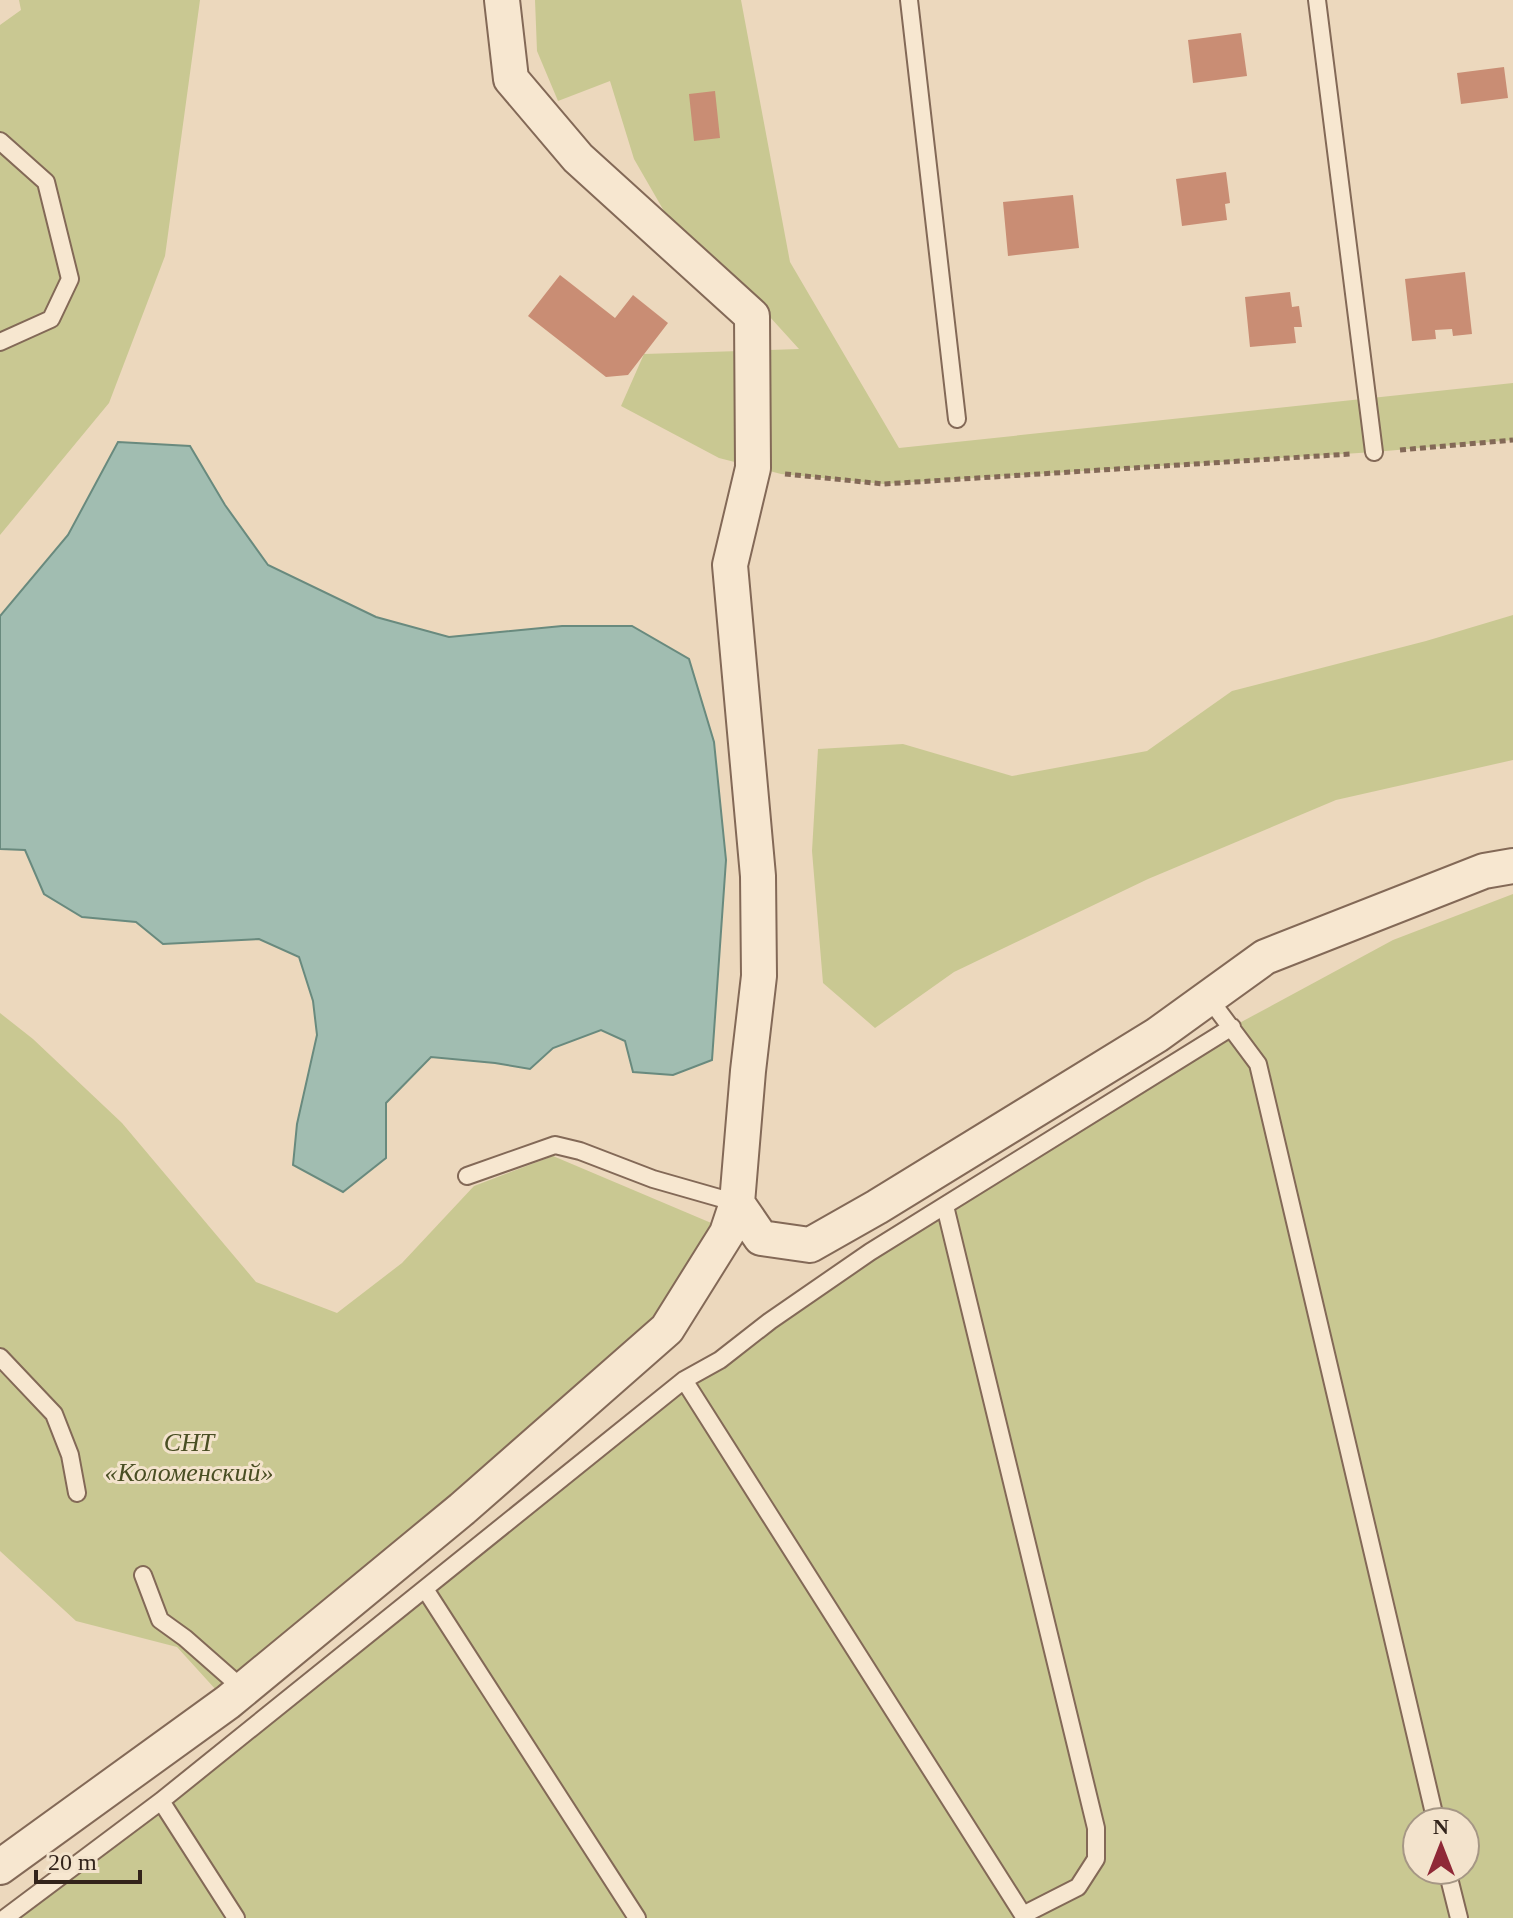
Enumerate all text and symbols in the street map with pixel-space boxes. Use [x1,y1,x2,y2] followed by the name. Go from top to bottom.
[104,1428,274,1487] park label: СНТ «Коломенский»
[1401,1806,1481,1886] north arrow
[1433,1814,1449,1839] text: N
[36,1834,140,1884] scale bar
[48,1849,97,1875] text: 20 m

